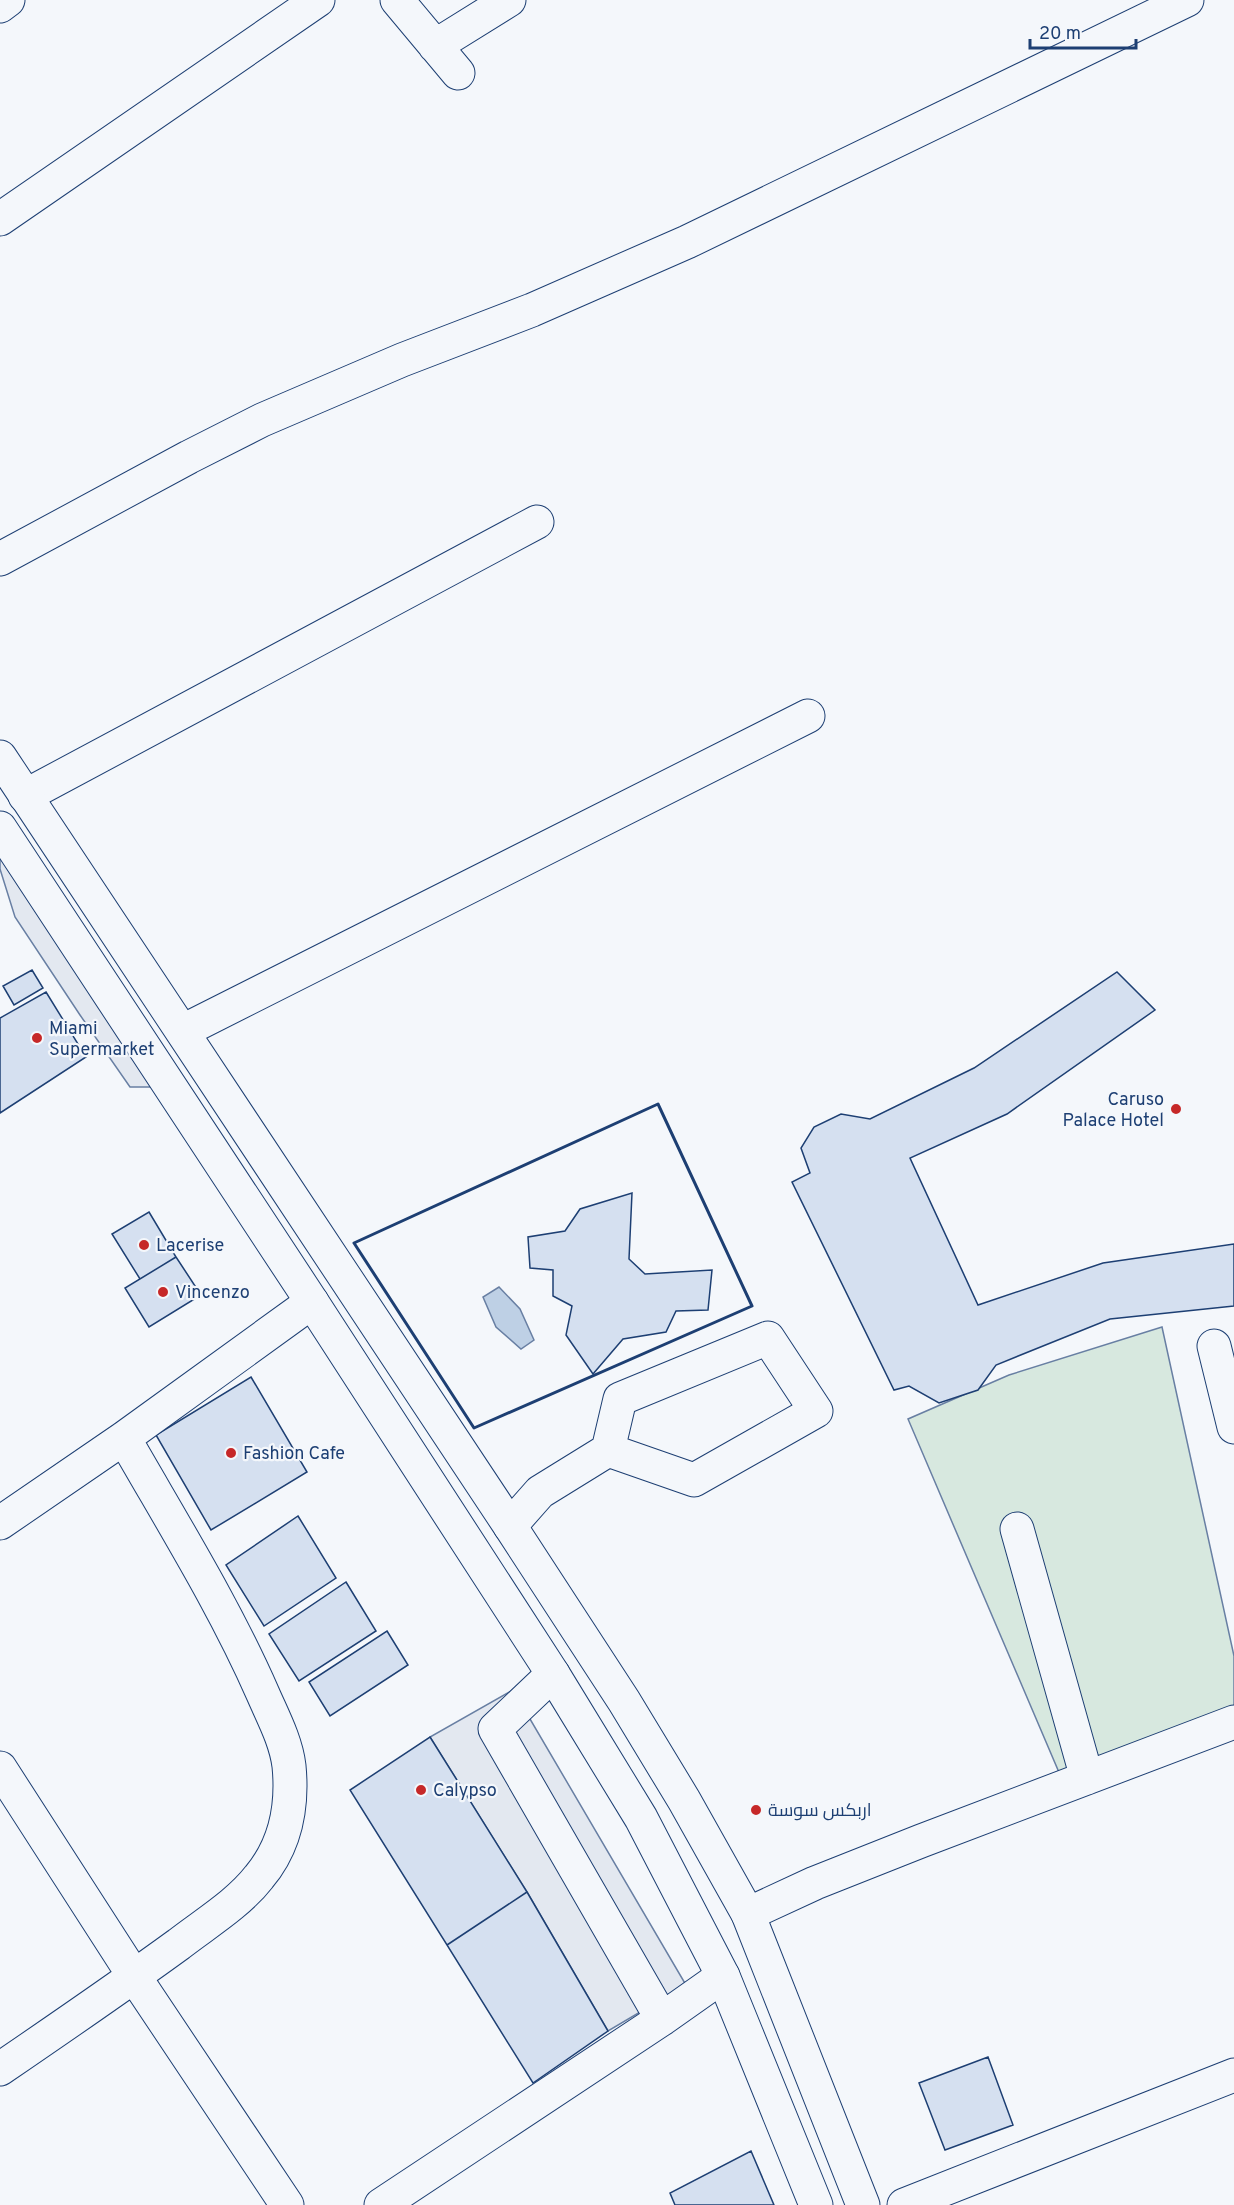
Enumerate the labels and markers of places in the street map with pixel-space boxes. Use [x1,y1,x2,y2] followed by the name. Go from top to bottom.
[49,1018,155,1062] place label: Miami Supermarket
[30,1031,44,1045] marker: Miami Supermarket
[1063,1089,1164,1133] place label: Caruso Palace Hotel
[1169,1102,1183,1116] marker: Caruso Palace Hotel
[156,1235,224,1258] place label: Lacerise
[137,1238,151,1252] marker: Lacerise
[175,1282,250,1305] place label: Vincenzo
[156,1285,170,1299] marker: Vincenzo
[243,1443,345,1466] place label: Fashion Cafe
[224,1446,238,1460] marker: Fashion Cafe
[433,1780,497,1803] place label: Calypso
[414,1783,428,1797] marker: Calypso
[768,1800,871,1823] place label: اربكس سوسة
[749,1803,763,1817] marker: اربكس سوسة

